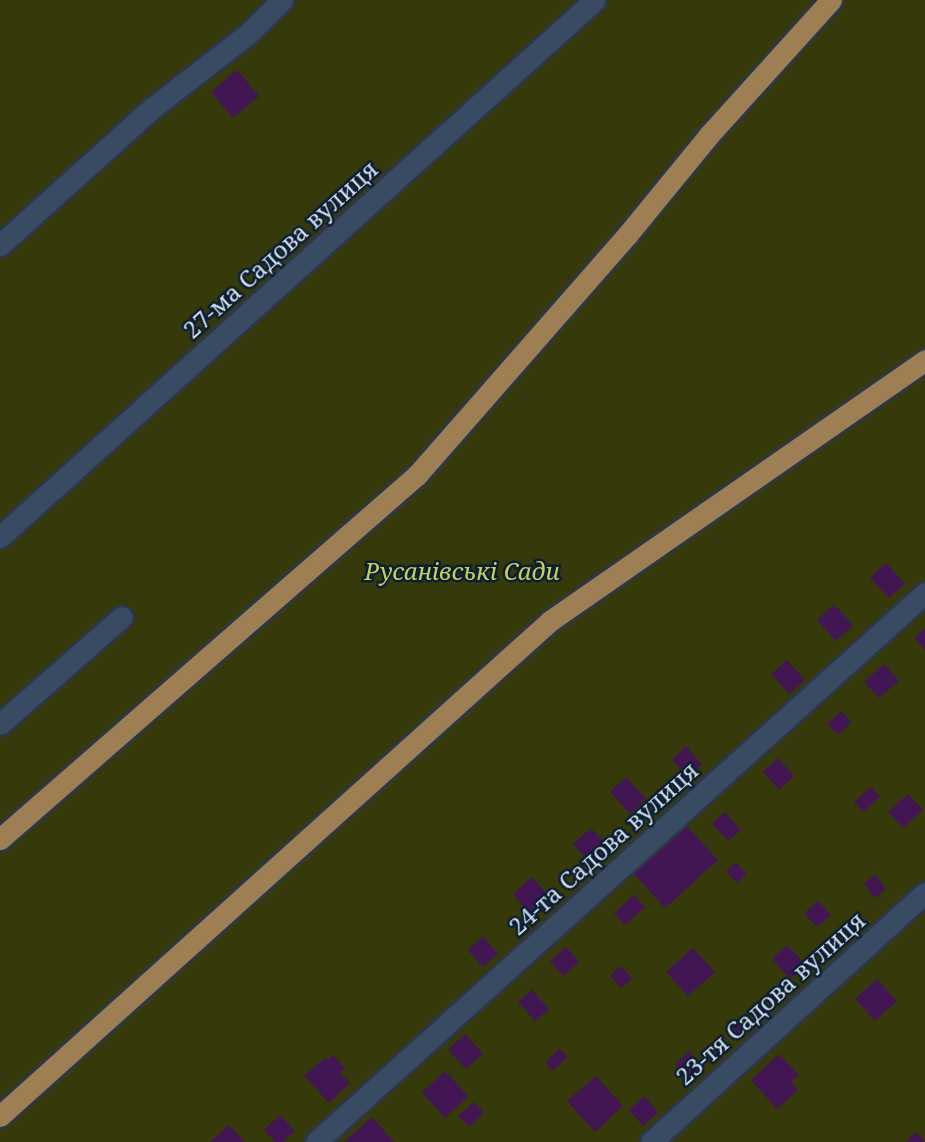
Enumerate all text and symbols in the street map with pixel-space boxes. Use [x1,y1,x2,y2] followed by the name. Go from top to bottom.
[177,154,383,344] street label: 27-ма Садова вулиця
[364,557,560,585] park label: Русанівські Сади
[502,755,704,941] street label: 24-та Садова вулиця
[669,905,871,1091] street label: 23-тя Садова вулиця

